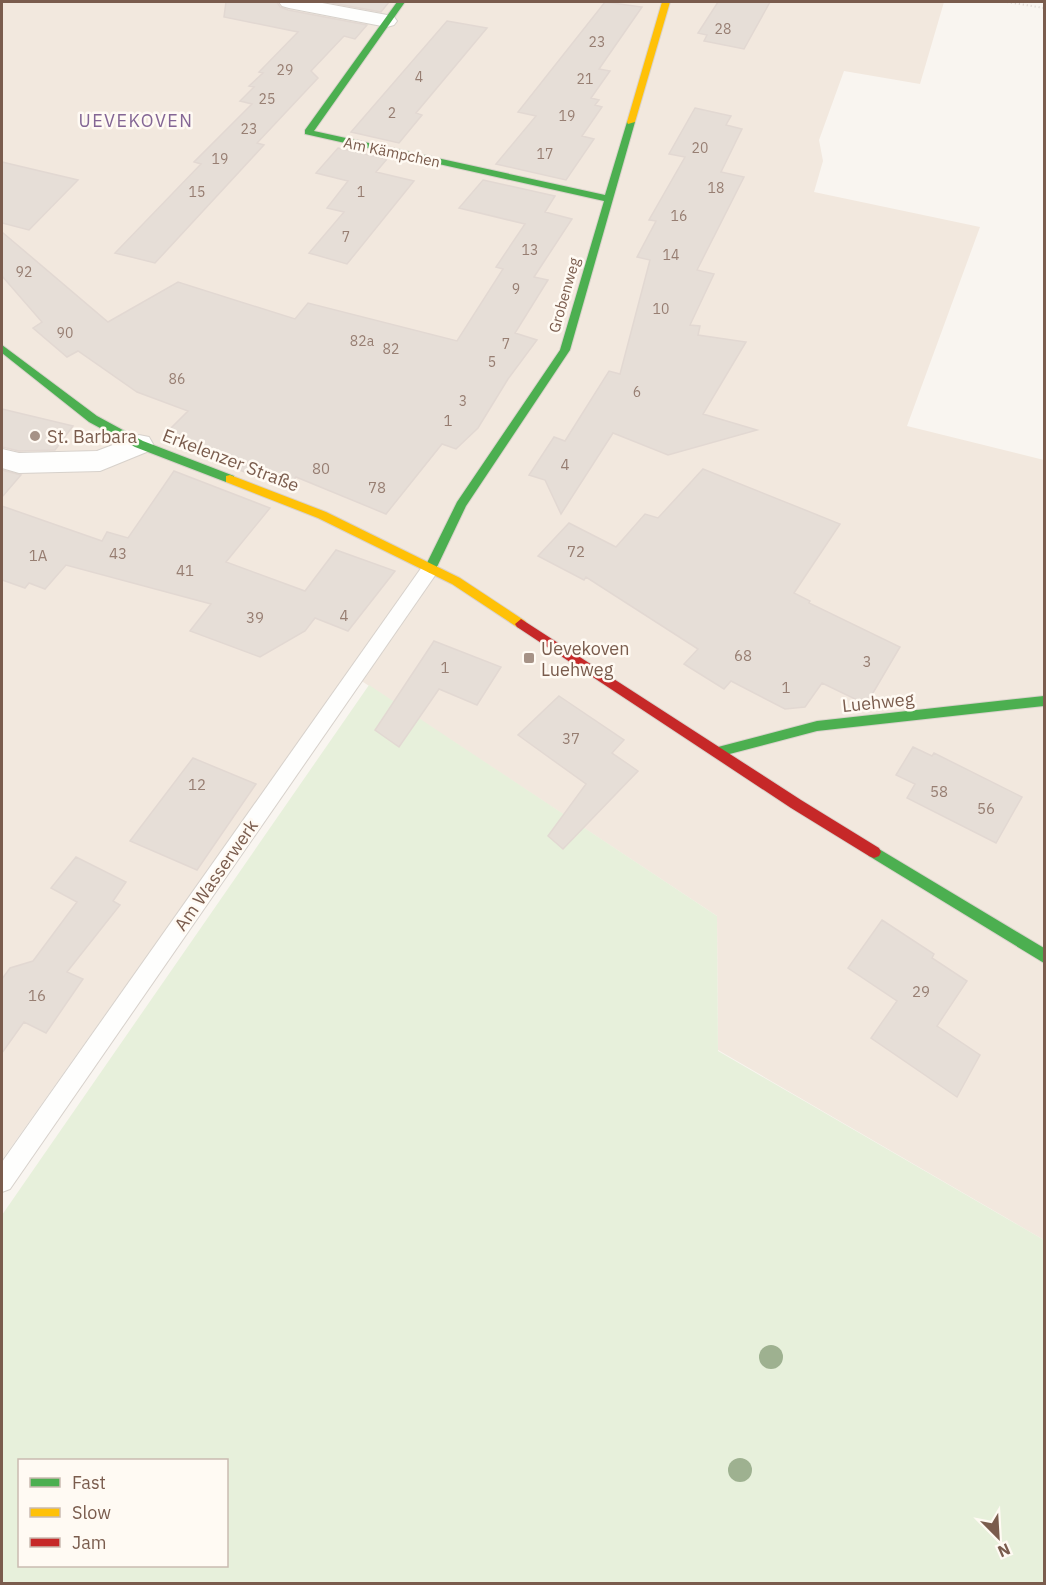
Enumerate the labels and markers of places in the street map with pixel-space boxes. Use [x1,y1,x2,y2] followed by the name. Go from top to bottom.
[47,425,137,448] place label: St. Barbara
[28,429,42,443] marker: St. Barbara
[541,637,629,681] place label: Uevekoven Luehweg
[522,651,536,665] marker: Uevekoven Luehweg

